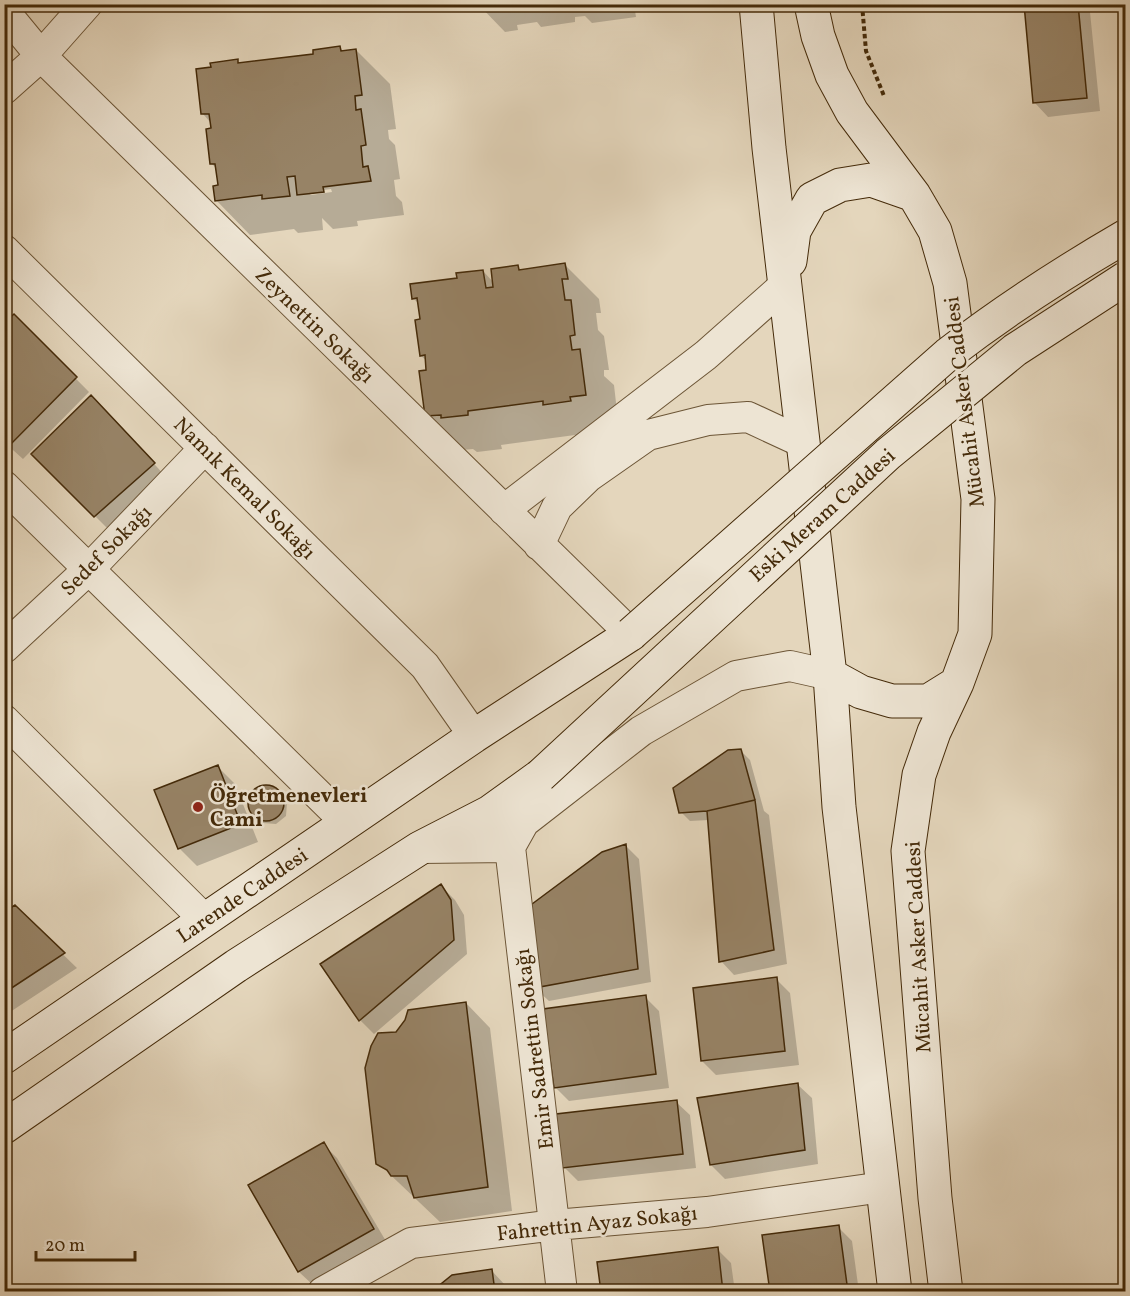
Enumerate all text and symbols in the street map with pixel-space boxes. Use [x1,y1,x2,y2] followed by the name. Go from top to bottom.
[248,261,380,391] street label: Zeynettin Sokağı
[938,295,993,509] street label: Mücahit Asker Caddesi
[166,411,322,567] street label: Namık Kemal Sokağı
[744,442,902,590] street label: Eski Meram Caddesi
[55,499,159,603] street label: Sedef Sokağı
[210,782,368,835] place label: Öğretmenevleri Cami
[191,800,205,814] marker: Öğretmenevleri Cami
[899,840,940,1054] street label: Mücahit Asker Caddesi
[171,842,314,951] street label: Larende Caddesi
[509,947,562,1151] street label: Emir Sadrettin Sokağı
[495,1200,699,1249] street label: Fahrettin Ayaz Sokağı
[36,1224,135,1262] scale bar
[45,1234,85,1259] text: 20 m

